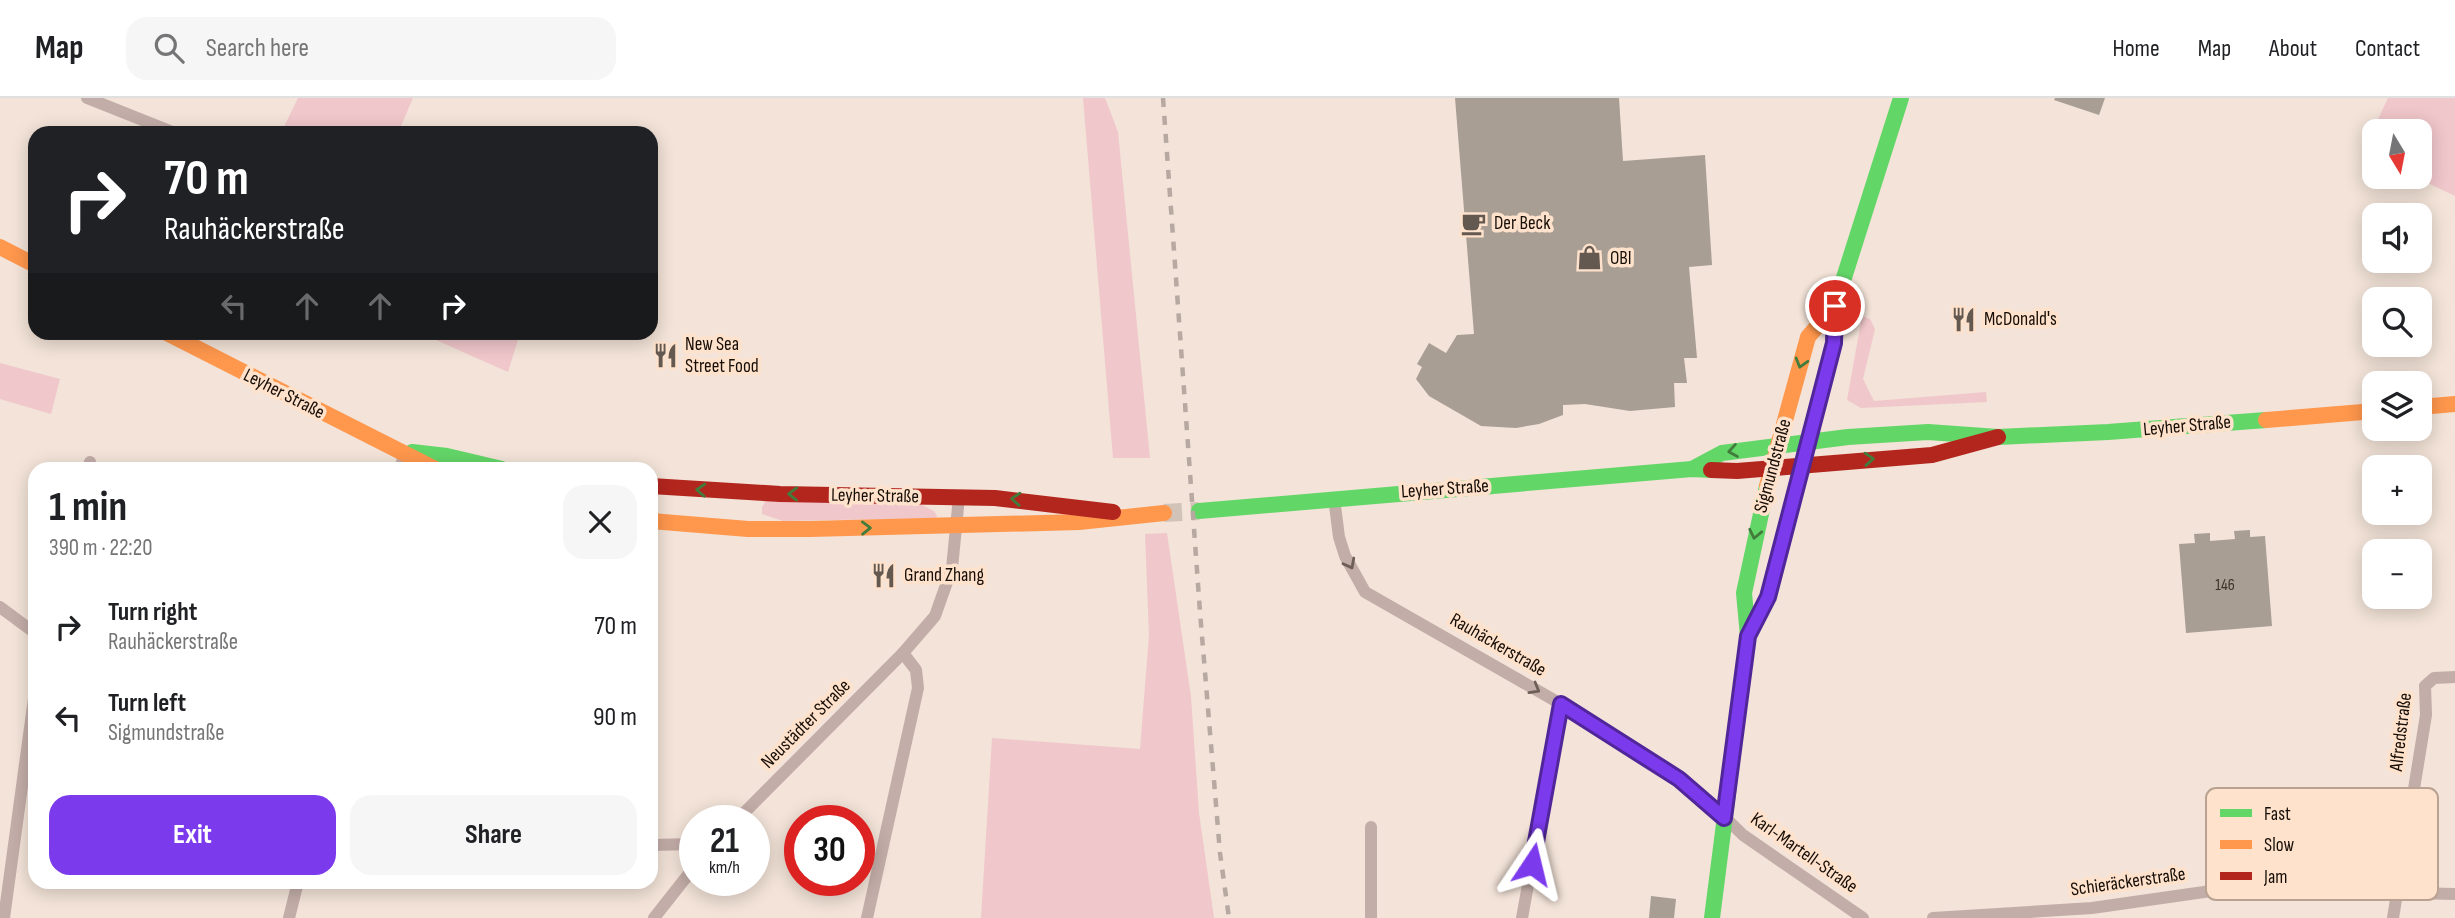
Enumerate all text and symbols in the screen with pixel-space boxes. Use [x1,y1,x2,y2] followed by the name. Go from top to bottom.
[126,17,616,80] search box
[35,28,84,68] text: Map
[150,29,188,67] icon: search
[206,33,309,64] text: Search here
[2112,34,2160,63] text: Home
[2198,34,2231,63] text: Map
[2269,34,2317,63] text: About
[2355,34,2420,63] text: Contact
[2362,119,2432,189] north arrow
[2362,119,2432,609] map controls
[164,150,249,209] text: 70 m
[49,154,140,245] icon: right
[2362,203,2432,273] button: sound
[1460,209,1488,237] cafe icon: Der Beck
[164,210,345,249] text: Rauhäckerstraße
[1494,212,1551,235] place label: Der Beck
[1576,244,1604,272] shop icon: OBI
[1610,247,1632,270] place label: OBI
[1805,276,1865,336] pin
[215,287,253,325] icon: left
[288,287,326,325] icon: ahead
[361,287,399,325] icon: ahead
[434,287,472,325] icon: right
[1816,287,1854,325] icon: arrive
[2362,287,2432,357] button: search
[1950,305,1978,333] restaurant icon: McDonald's
[1984,308,2057,331] place label: McDonald's
[685,333,759,378] place label: New Sea Street Food
[651,341,679,369] restaurant icon: New Sea Street Food
[1795,357,1809,369] one-way arrow
[240,364,328,424] street label: Leyher Straße
[2362,371,2432,441] button: layers
[2142,411,2232,441] street label: Leyher Straße
[1749,417,1797,515] street label: Sigmundstraße
[1727,443,1739,458] one-way arrow
[1864,452,1875,467] one-way arrow
[2362,455,2432,525] button: +
[1400,474,1490,504] street label: Leyher Straße
[49,482,127,533] text: 1 min
[695,483,706,498] one-way arrow
[831,484,919,508] street label: Leyher Straße
[563,485,637,559] button: close
[787,487,798,502] one-way arrow
[1011,492,1022,507] one-way arrow
[860,520,871,535] one-way arrow
[1749,527,1764,539] one-way arrow
[49,534,152,562] text: 390 m · 22:20
[2362,539,2432,609] button: −
[1342,557,1355,569] one-way arrow
[870,561,898,589] restaurant icon: Grand Zhang
[904,564,985,587] place label: Grand Zhang
[2215,576,2235,595] house number: 146
[108,597,197,628] text: Turn right
[49,608,87,646] icon: right
[1446,608,1550,682] street label: Rauhäckerstraße
[594,611,637,642] text: 70 m
[108,628,238,656] text: Rauhäckerstraße
[757,675,855,773] street label: Neustädter Straße
[1528,681,1541,694] one-way arrow
[108,688,186,719] text: Turn left
[2385,691,2417,774] street label: Alfredstraße
[49,699,87,737] icon: left
[593,702,637,733] text: 90 m
[108,719,224,747] text: Sigmundstraße
[2206,788,2438,900] legend
[49,795,336,875] button: Exit
[350,795,637,875] button: Share
[2264,803,2291,826] text: Fast
[784,805,875,896] speed limit sign: 30
[1746,808,1862,898] street label: Karl-Martell-Straße
[710,820,739,863] text: 21
[1495,827,1569,901] position arrow
[2264,834,2294,857] text: Slow
[709,857,740,878] text: km/h
[2069,863,2187,901] street label: Schieräckerstraße
[2263,866,2287,889] text: Jam

